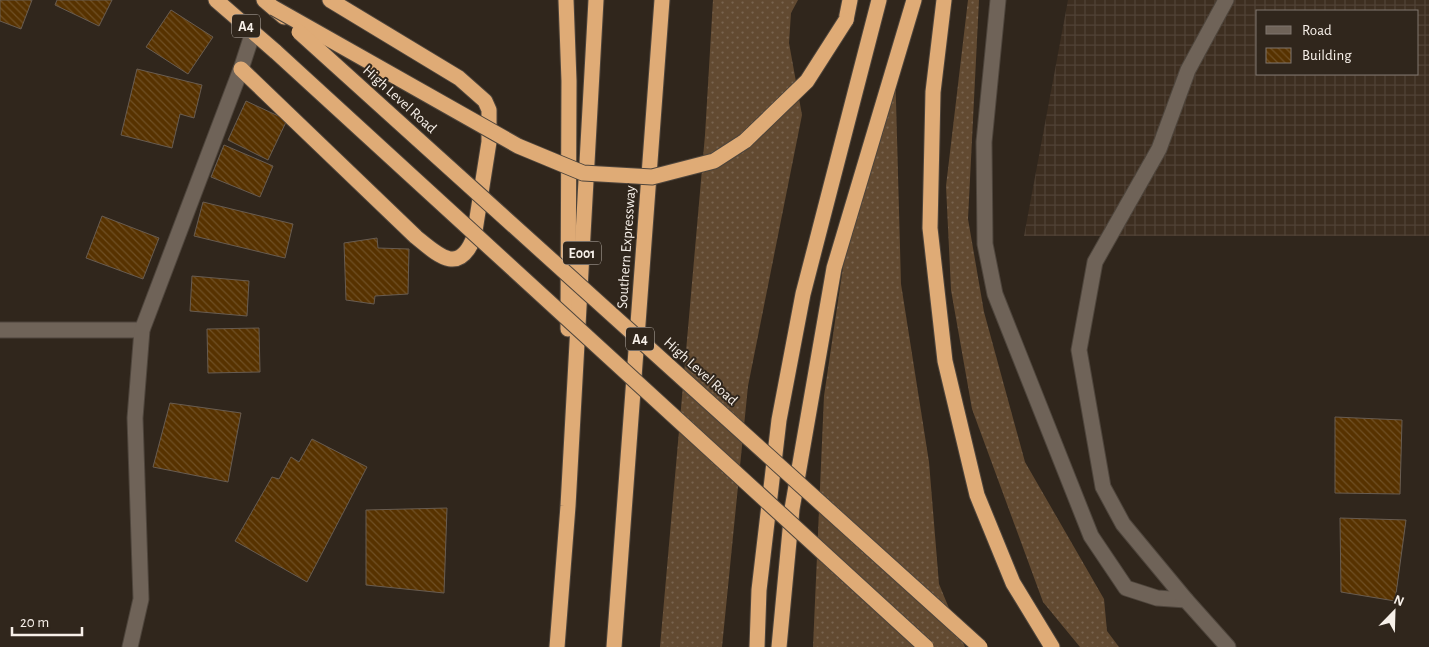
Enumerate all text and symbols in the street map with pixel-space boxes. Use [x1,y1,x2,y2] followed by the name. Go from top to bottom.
[1256,10,1419,75] legend
[232,15,260,38] road number: A4
[1302,23,1332,38] text: Road
[1302,48,1352,63] text: Building
[360,63,440,136] street label: High Level Road
[615,184,638,309] street label: Southern Expressway
[563,242,601,264] road number: E001
[626,328,654,350] road number: A4
[661,335,741,408] street label: High Level Road
[1369,587,1419,637] north arrow
[1391,593,1406,609] text: N
[12,604,82,636] scale bar
[20,615,49,630] text: 20 m

